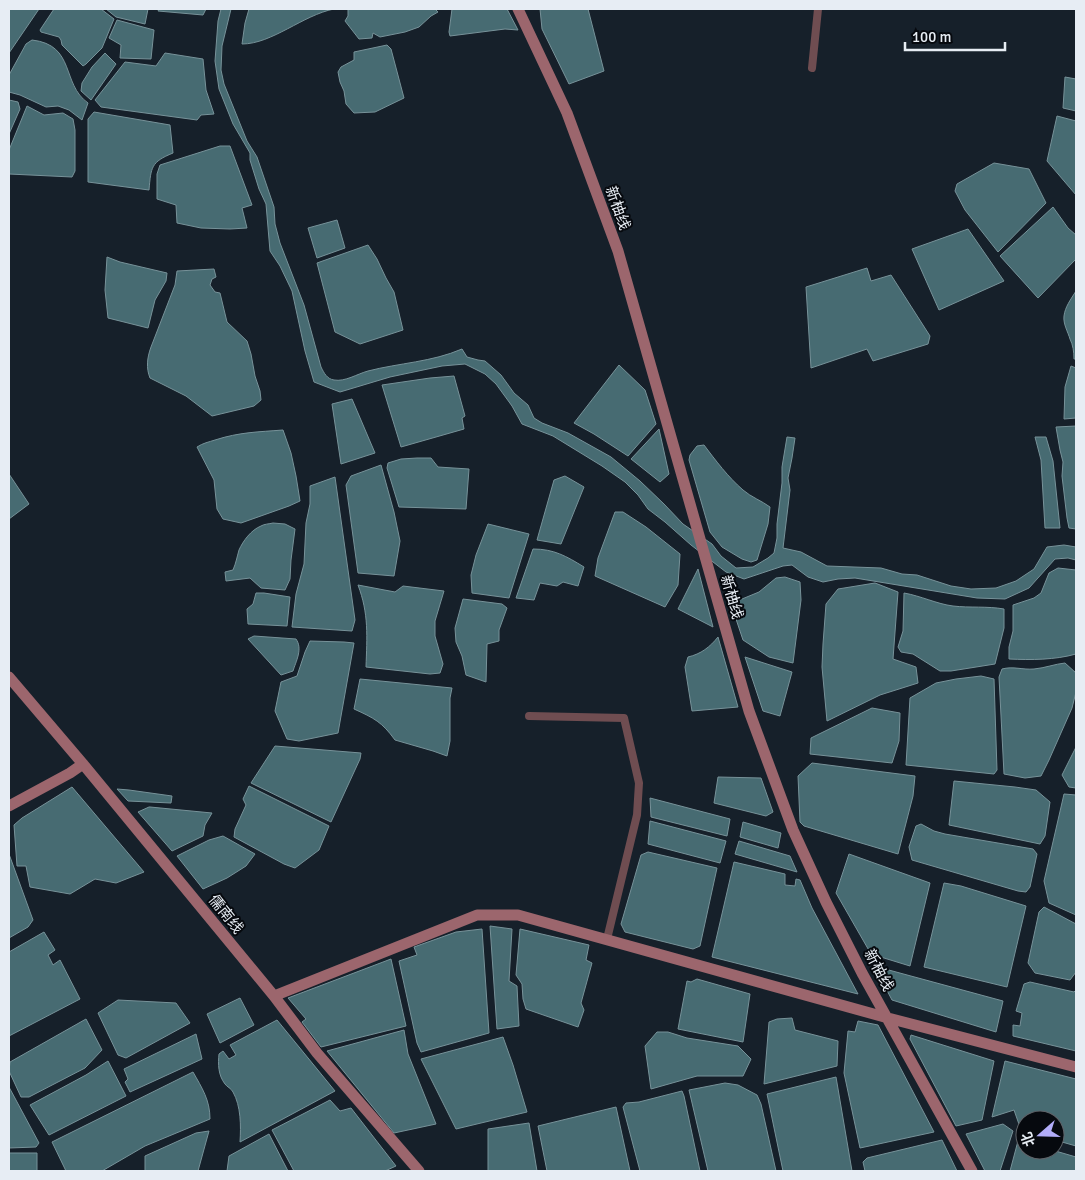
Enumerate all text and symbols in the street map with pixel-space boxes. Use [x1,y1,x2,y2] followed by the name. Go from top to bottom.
[905,20,1005,52] scale bar
[912,28,952,46] text: 100 m
[602,184,634,232] street label: 新柚线
[717,573,747,621] street label: 新柚线
[205,891,247,937] street label: 儒南线
[860,946,898,994] street label: 新柚线
[1015,1110,1065,1160] north arrow
[1018,1130,1039,1149] text: 北

